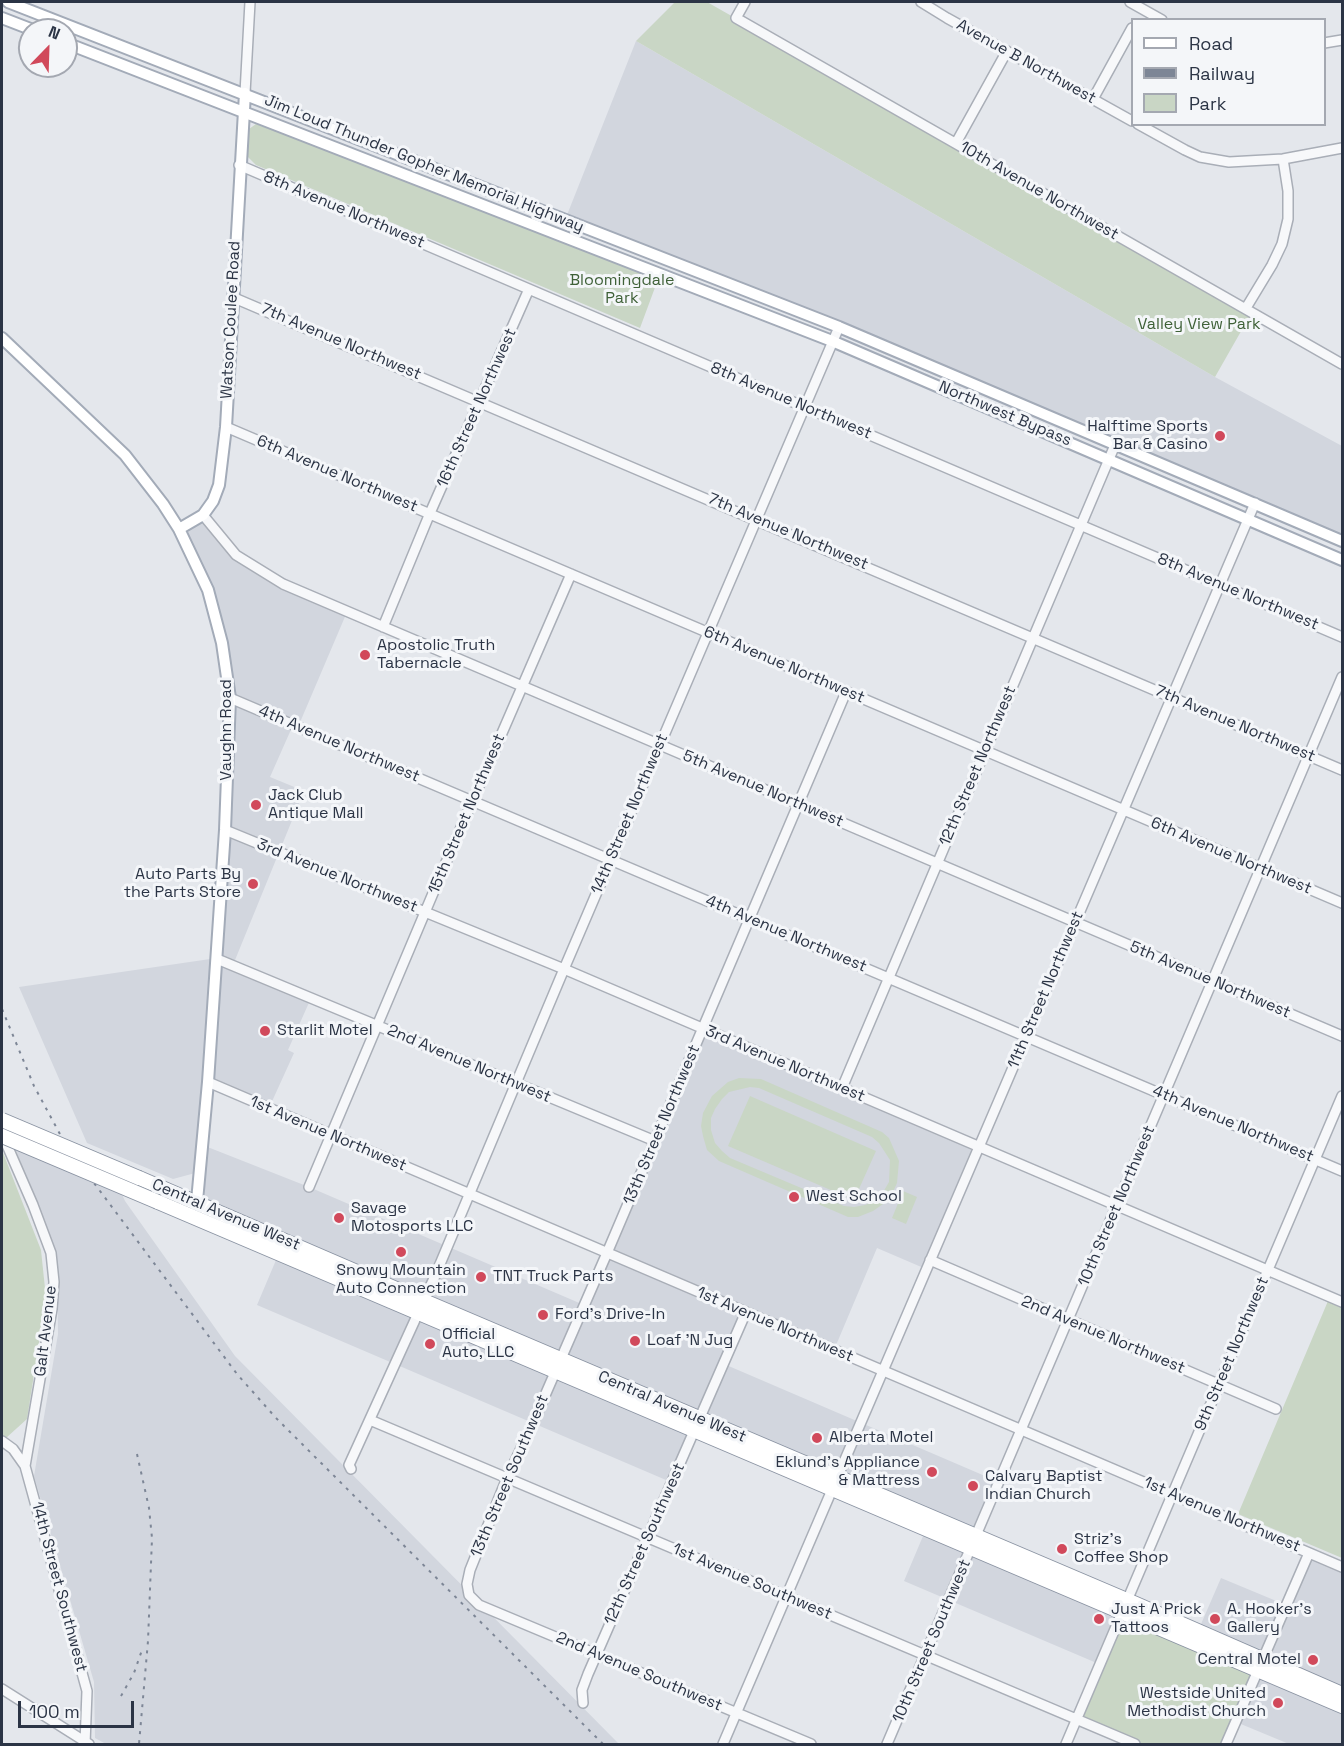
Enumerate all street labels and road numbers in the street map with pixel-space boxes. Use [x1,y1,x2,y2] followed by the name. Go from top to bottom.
[953,16,1099,108] street label: Avenue B Northwest
[261,91,587,237] street label: Jim Loud Thunder Gopher Memorial Highway
[956,138,1122,244] street label: 10th Avenue Northwest
[261,167,427,253] street label: 8th Avenue Northwest
[217,240,245,400] street label: Watson Coulee Road
[258,300,424,384] street label: 7th Avenue Northwest
[433,325,521,491] street label: 16th Street Northwest
[708,358,874,444] street label: 8th Avenue Northwest
[936,377,1074,451] street label: Northwest Bypass
[254,431,420,517] street label: 6th Avenue Northwest
[705,490,871,574] street label: 7th Avenue Northwest
[1155,549,1321,635] street label: 8th Avenue Northwest
[701,622,867,708] street label: 6th Avenue Northwest
[217,679,237,781] street label: Vaughn Road
[1152,682,1318,766] street label: 7th Avenue Northwest
[936,683,1020,849] street label: 12th Street Northwest
[255,701,423,787] street label: 4th Avenue Northwest
[425,731,509,897] street label: 15th Street Northwest
[587,731,673,897] street label: 14th Street Northwest
[680,746,846,832] street label: 5th Avenue Northwest
[1148,813,1314,899] street label: 6th Avenue Northwest
[254,835,420,917] street label: 3rd Avenue Northwest
[702,891,870,977] street label: 4th Avenue Northwest
[1004,908,1088,1072] street label: 11th Street Northwest
[1127,937,1293,1023] street label: 5th Avenue Northwest
[384,1021,554,1107] street label: 2nd Avenue Northwest
[702,1022,868,1106] street label: 3rd Avenue Northwest
[620,1042,704,1208] street label: 13th Street Northwest
[1149,1081,1317,1167] street label: 4th Avenue Northwest
[247,1092,409,1176] street label: 1st Avenue Northwest
[1074,1123,1160,1289] street label: 10th Street Northwest
[149,1175,303,1255] street label: Central Avenue West
[1191,1274,1273,1434] street label: 9th Street Northwest
[694,1283,856,1367] street label: 1st Avenue Northwest
[31,1284,61,1378] street label: Galt Avenue
[1018,1292,1188,1378] street label: 2nd Avenue Northwest
[595,1367,749,1447] street label: Central Avenue West
[467,1392,553,1560] street label: 13th Street Southwest
[601,1460,689,1628] street label: 12th Street Southwest
[1141,1473,1303,1557] street label: 1st Avenue Northwest
[27,1500,91,1674] street label: 14th Street Southwest
[669,1540,835,1624] street label: 1st Avenue Southwest
[889,1556,975,1726] street label: 10th Street Southwest
[553,1628,725,1716] street label: 2nd Avenue Southwest

